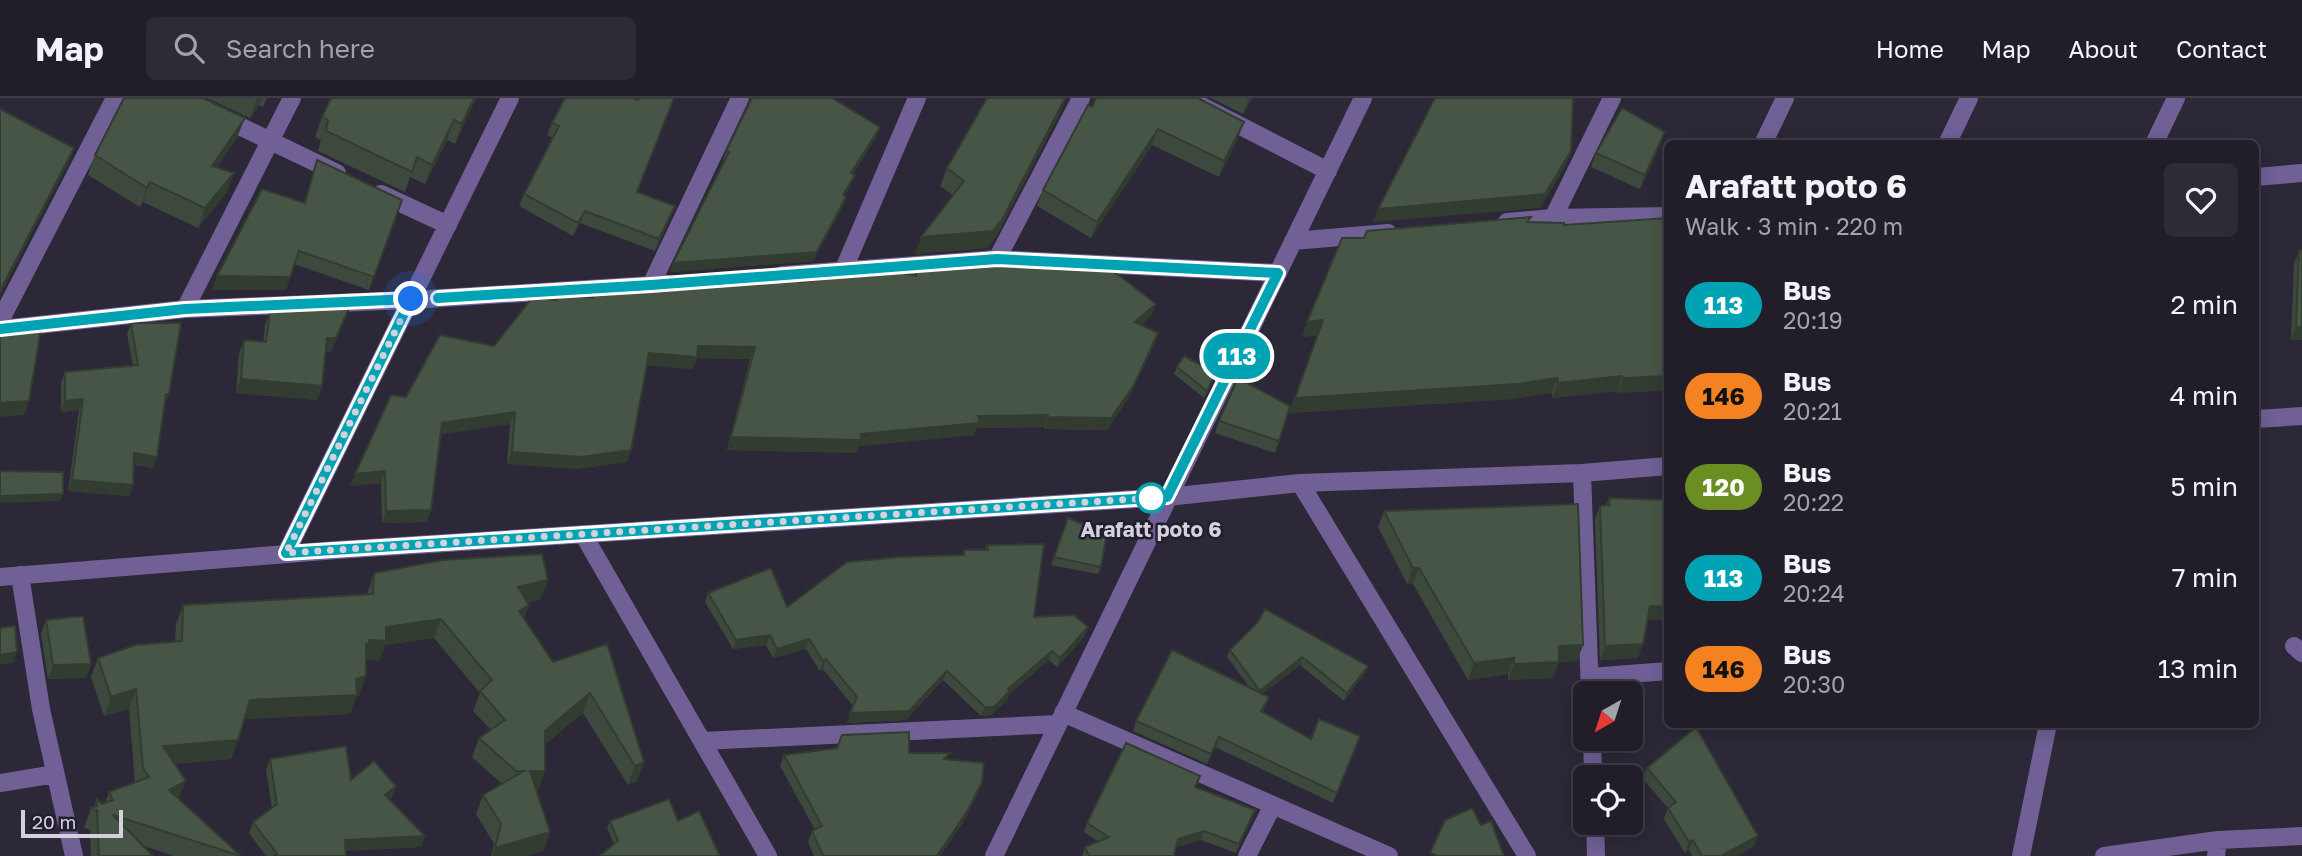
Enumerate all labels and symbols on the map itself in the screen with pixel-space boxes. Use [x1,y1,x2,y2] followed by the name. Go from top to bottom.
[393,281,428,316] your location
[1197,333,1277,379] line badge: 113
[1136,483,1166,513] marker: Arafatt poto 6
[1080,516,1222,542] place label: Arafatt poto 6
[1573,681,1643,751] north arrow
[21,807,122,839] scale bar

